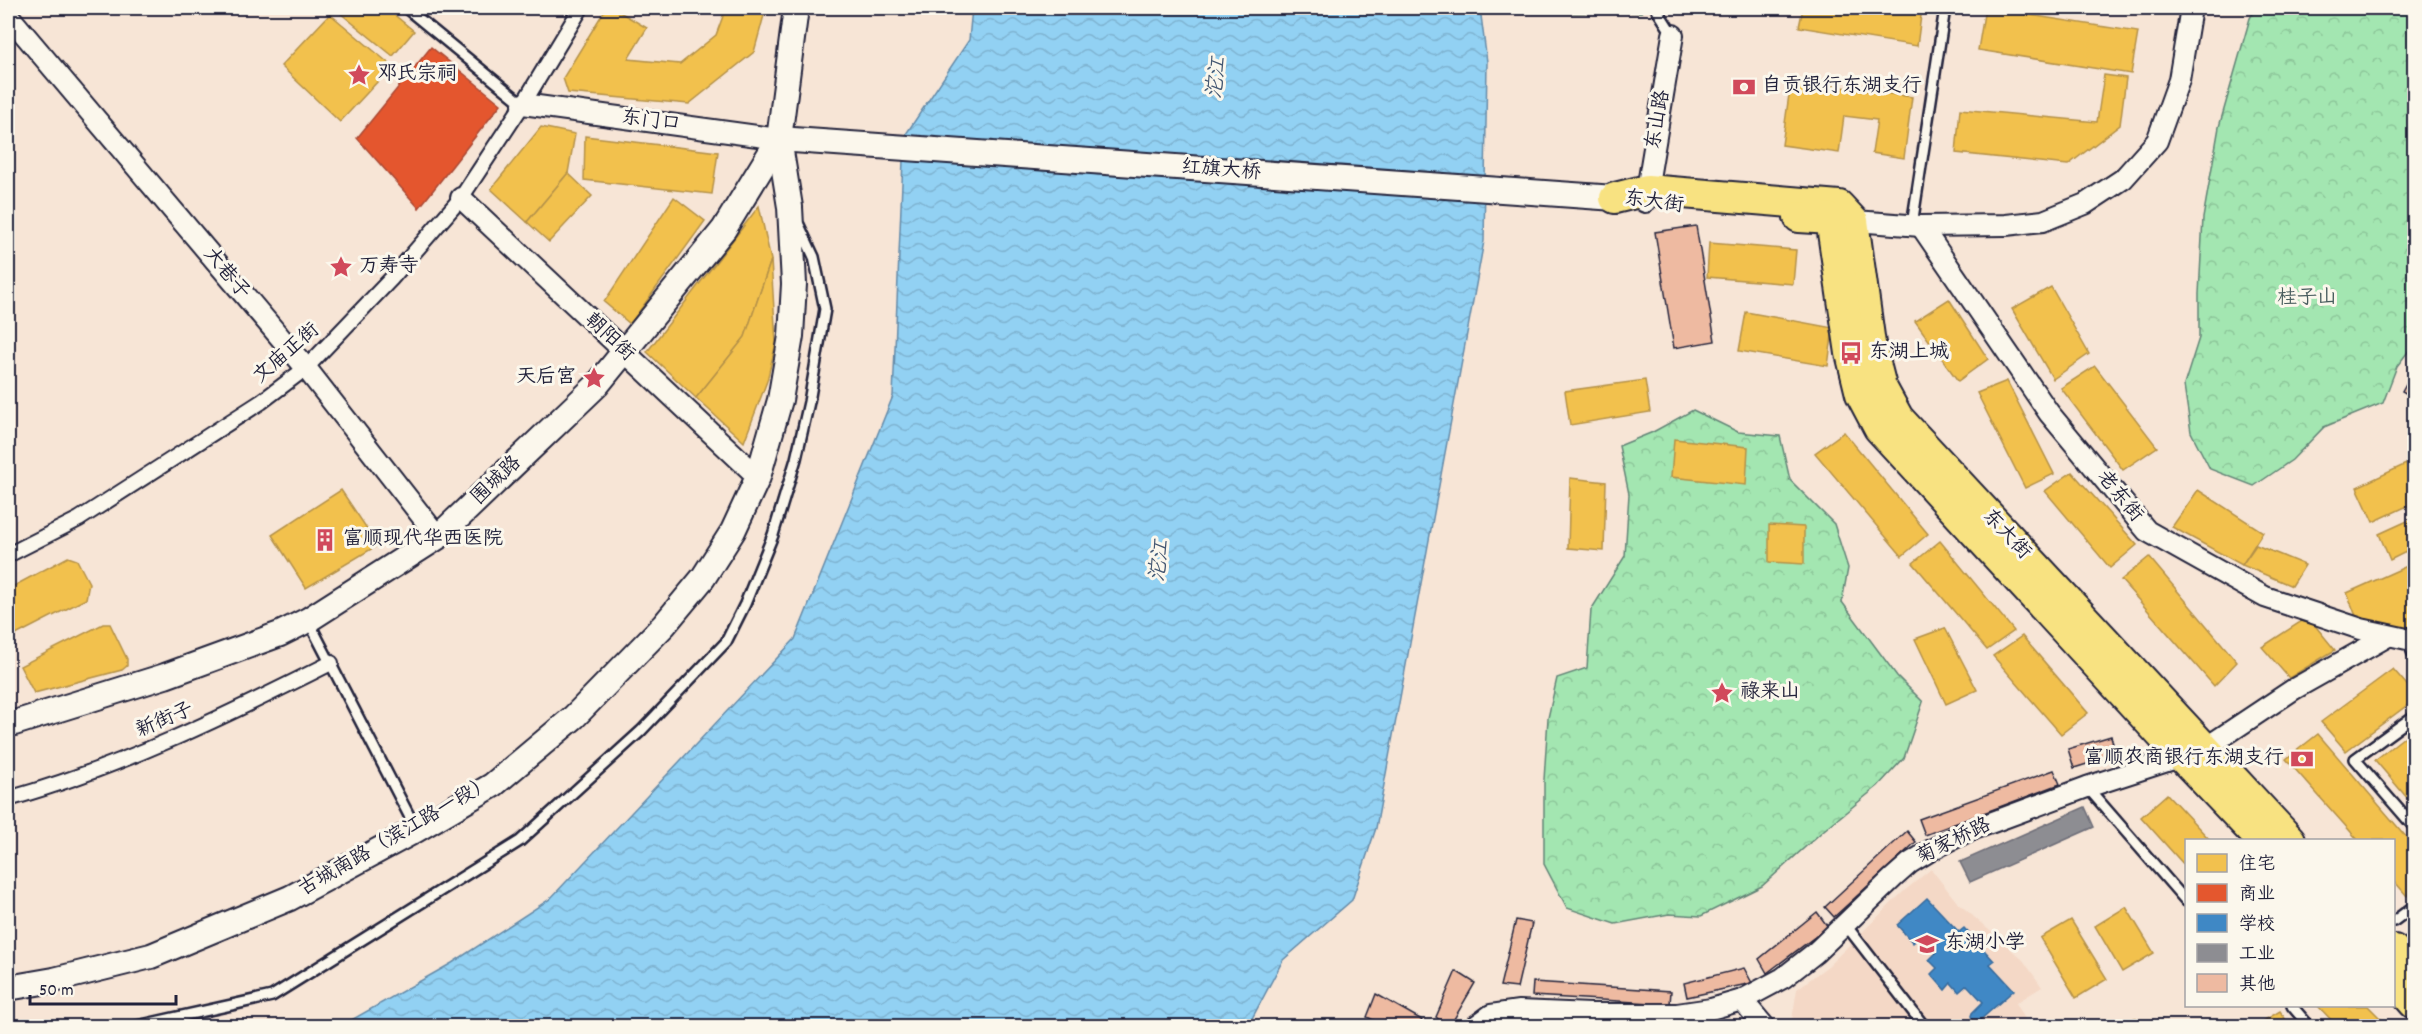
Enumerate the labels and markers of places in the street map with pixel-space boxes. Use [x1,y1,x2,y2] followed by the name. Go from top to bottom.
[377,61,457,89] place label: 邓氏宗祠
[346,62,372,88] place icon: 邓氏宗祠
[1762,73,1922,101] place label: 自贡银行东湖支行
[1731,74,1757,100] bank icon: 自贡银行东湖支行
[359,253,419,281] place label: 万寿寺
[328,254,354,280] place icon: 万寿寺
[1869,339,1949,367] place label: 东湖上城
[1838,340,1864,366] bus stop icon: 东湖上城
[516,364,576,392] place label: 天后宫
[581,365,607,391] place icon: 天后宫
[343,526,503,554] place label: 富顺现代华西医院
[312,527,338,553] building icon: 富顺现代华西医院
[1740,679,1800,707] place label: 禄来山
[1709,680,1735,706] place icon: 禄来山
[2084,745,2284,773] place label: 富顺农商银行东湖支行
[2289,746,2315,772] bank icon: 富顺农商银行东湖支行
[1945,930,2025,958] place label: 东湖小学
[1914,931,1940,957] school or university icon: 东湖小学

